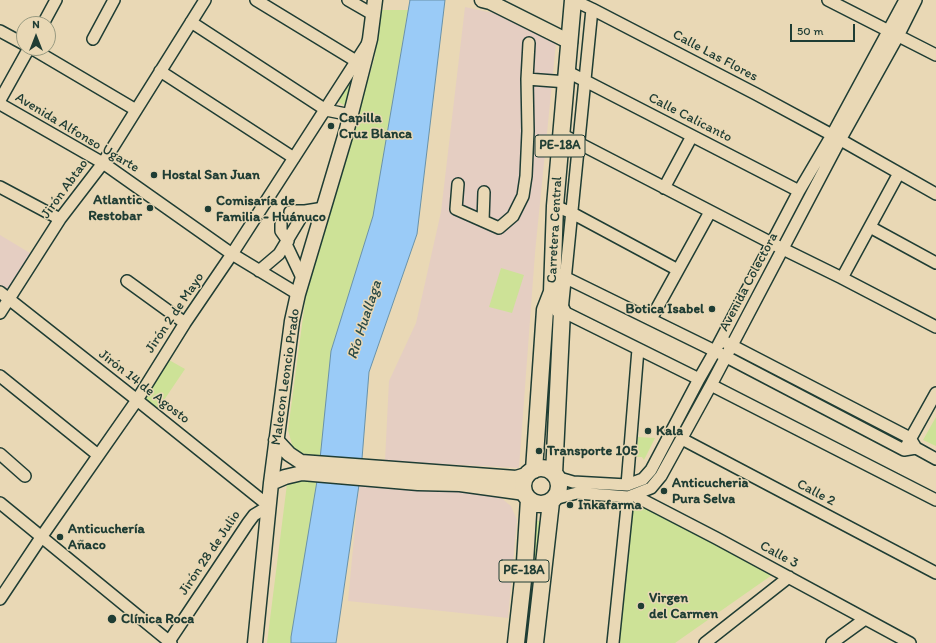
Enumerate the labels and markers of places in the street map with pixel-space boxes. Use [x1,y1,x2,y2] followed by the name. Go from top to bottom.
[339,110,412,142] place label: Capilla Cruz Blanca
[326,121,336,131] marker: Capilla Cruz Blanca
[162,167,260,183] place label: Hostal San Juan
[149,170,159,180] marker: Hostal San Juan
[88,192,142,224] place label: Atlantic Restobar
[216,193,326,226] place label: Comisaría de Familia - Huánuco
[145,203,155,213] marker: Atlantic Restobar
[203,204,213,214] marker: Comisaría de Familia - Huánuco
[626,301,704,317] place label: Botica Isabel
[707,304,717,314] marker: Botica Isabel
[656,423,683,439] place label: Kala
[643,426,653,436] marker: Kala
[547,443,638,459] place label: Transporte 105
[534,446,544,456] marker: Transporte 105
[672,475,748,508] place label: Anticucheria Pura Selva
[659,486,669,496] marker: Anticucheria Pura Selva
[578,497,642,513] place label: Inkafarma
[565,500,575,510] marker: Inkafarma
[68,521,145,554] place label: Anticuchería Añaco
[55,532,65,542] marker: Anticuchería Añaco
[649,590,718,622] place label: Virgen del Carmen
[636,601,646,611] marker: Virgen del Carmen
[121,611,194,627] place label: Clínica Roca
[106,613,118,625] marker: Clínica Roca

